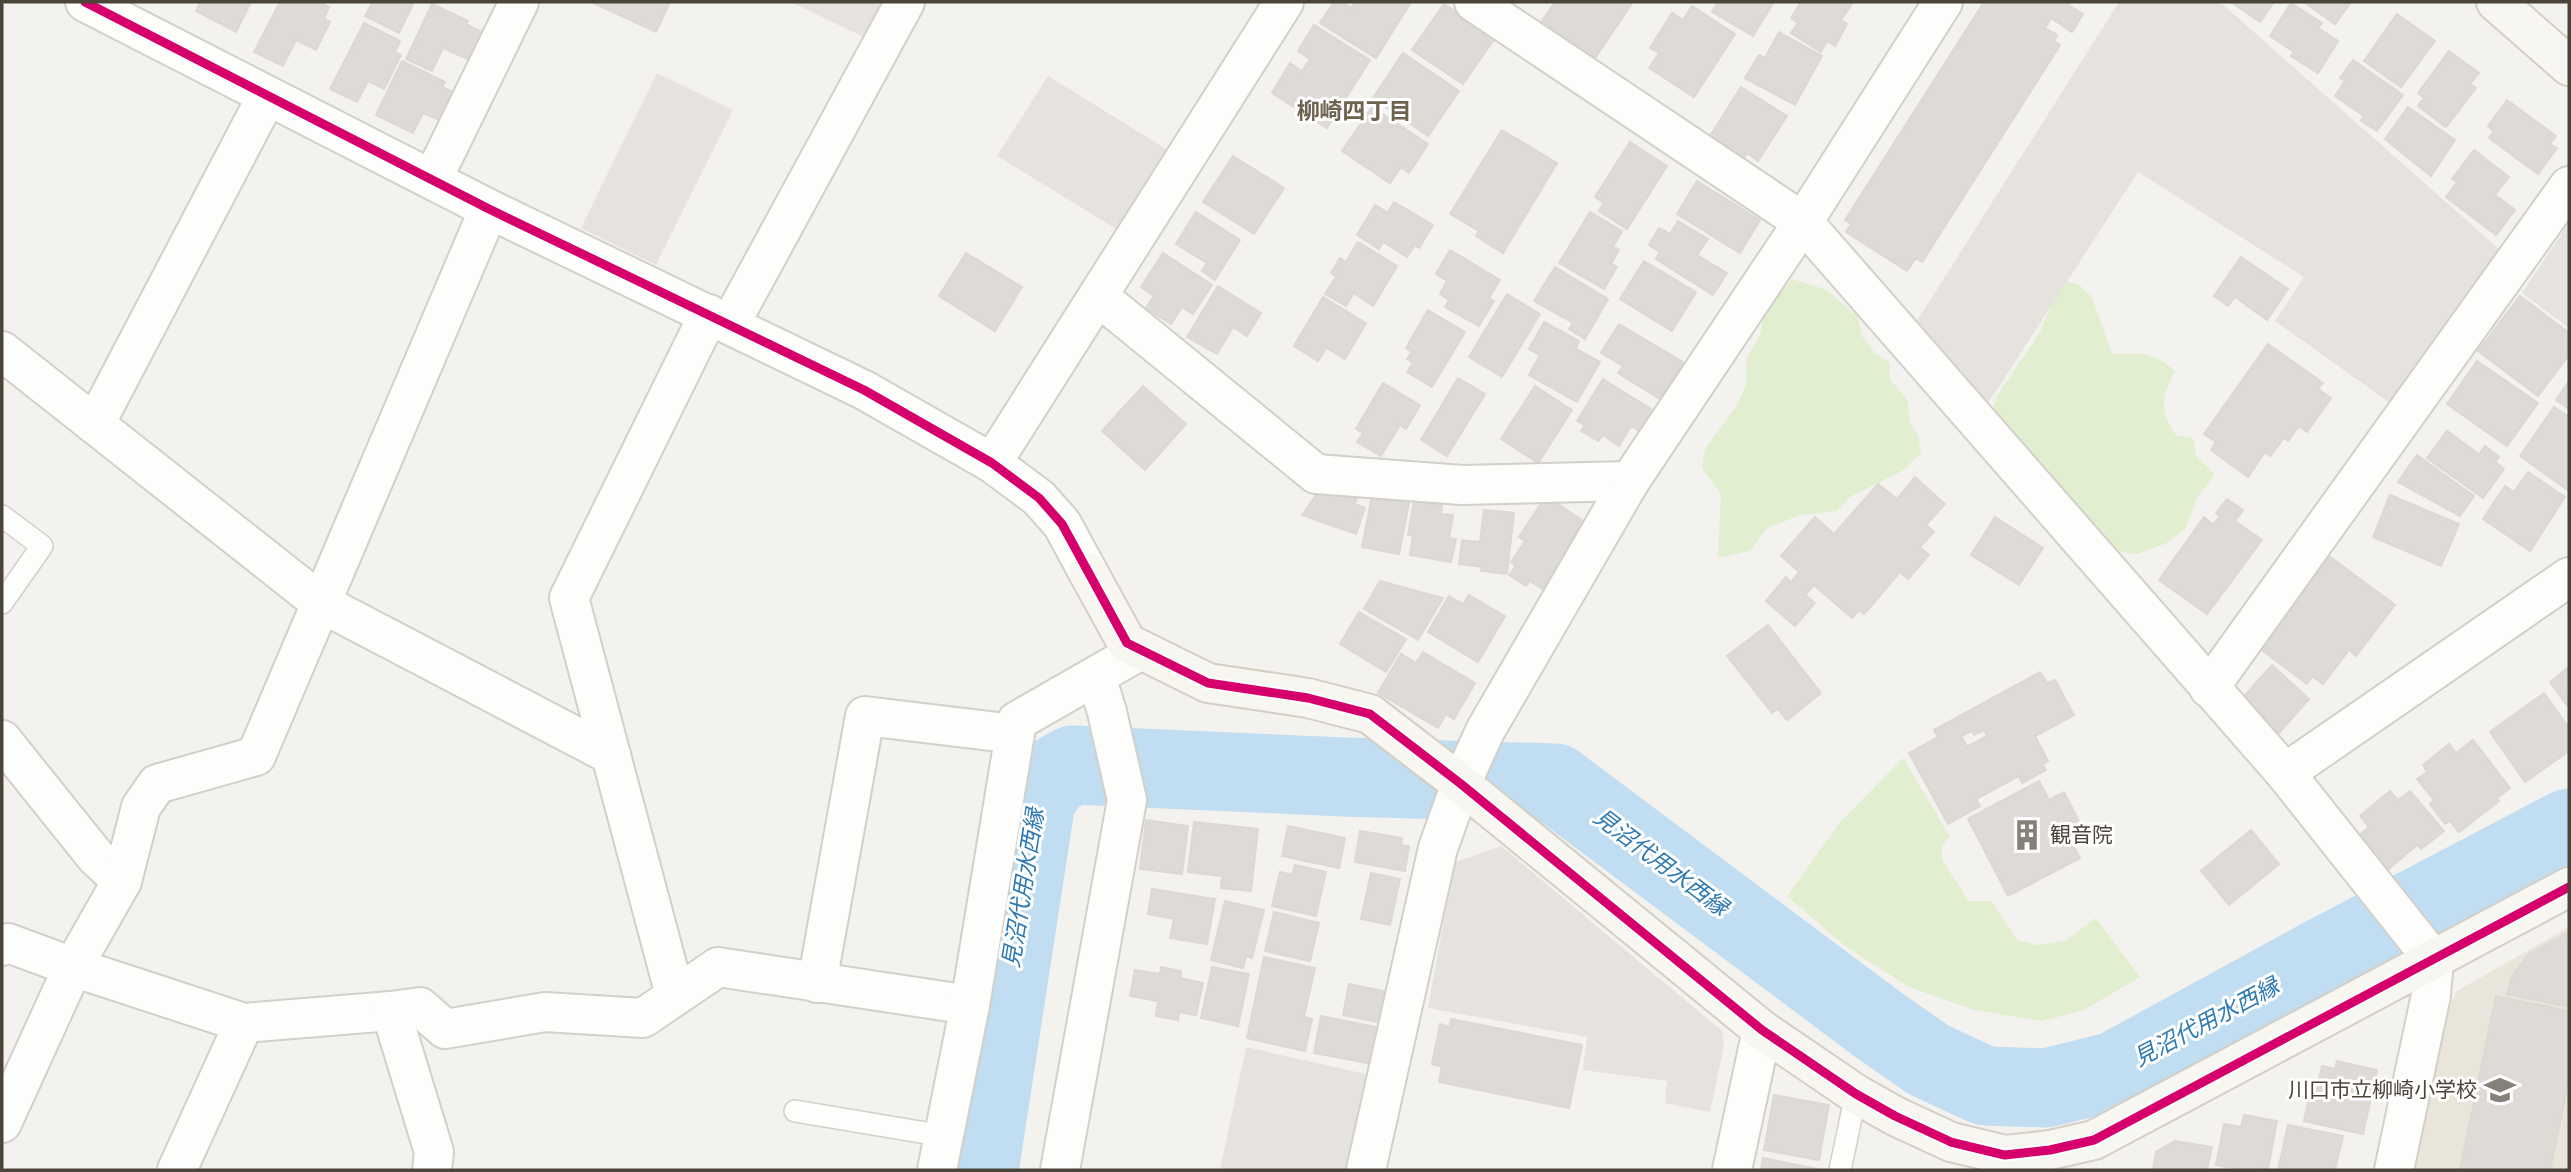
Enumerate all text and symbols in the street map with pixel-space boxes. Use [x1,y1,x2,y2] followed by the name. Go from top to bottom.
[1297,96,1412,124] district label: 柳崎四丁目
[1589,802,1737,923] water label: 見沼代用水西縁
[996,803,1049,970] water label: 見沼代用水西縁
[2010,818,2044,852] building icon: 観音院
[2050,821,2113,847] place label: 観音院
[2128,970,2286,1071] water label: 見沼代用水西縁
[2483,1073,2517,1107] school or university icon: 川口市立柳崎小学校
[2288,1076,2477,1102] place label: 川口市立柳崎小学校

